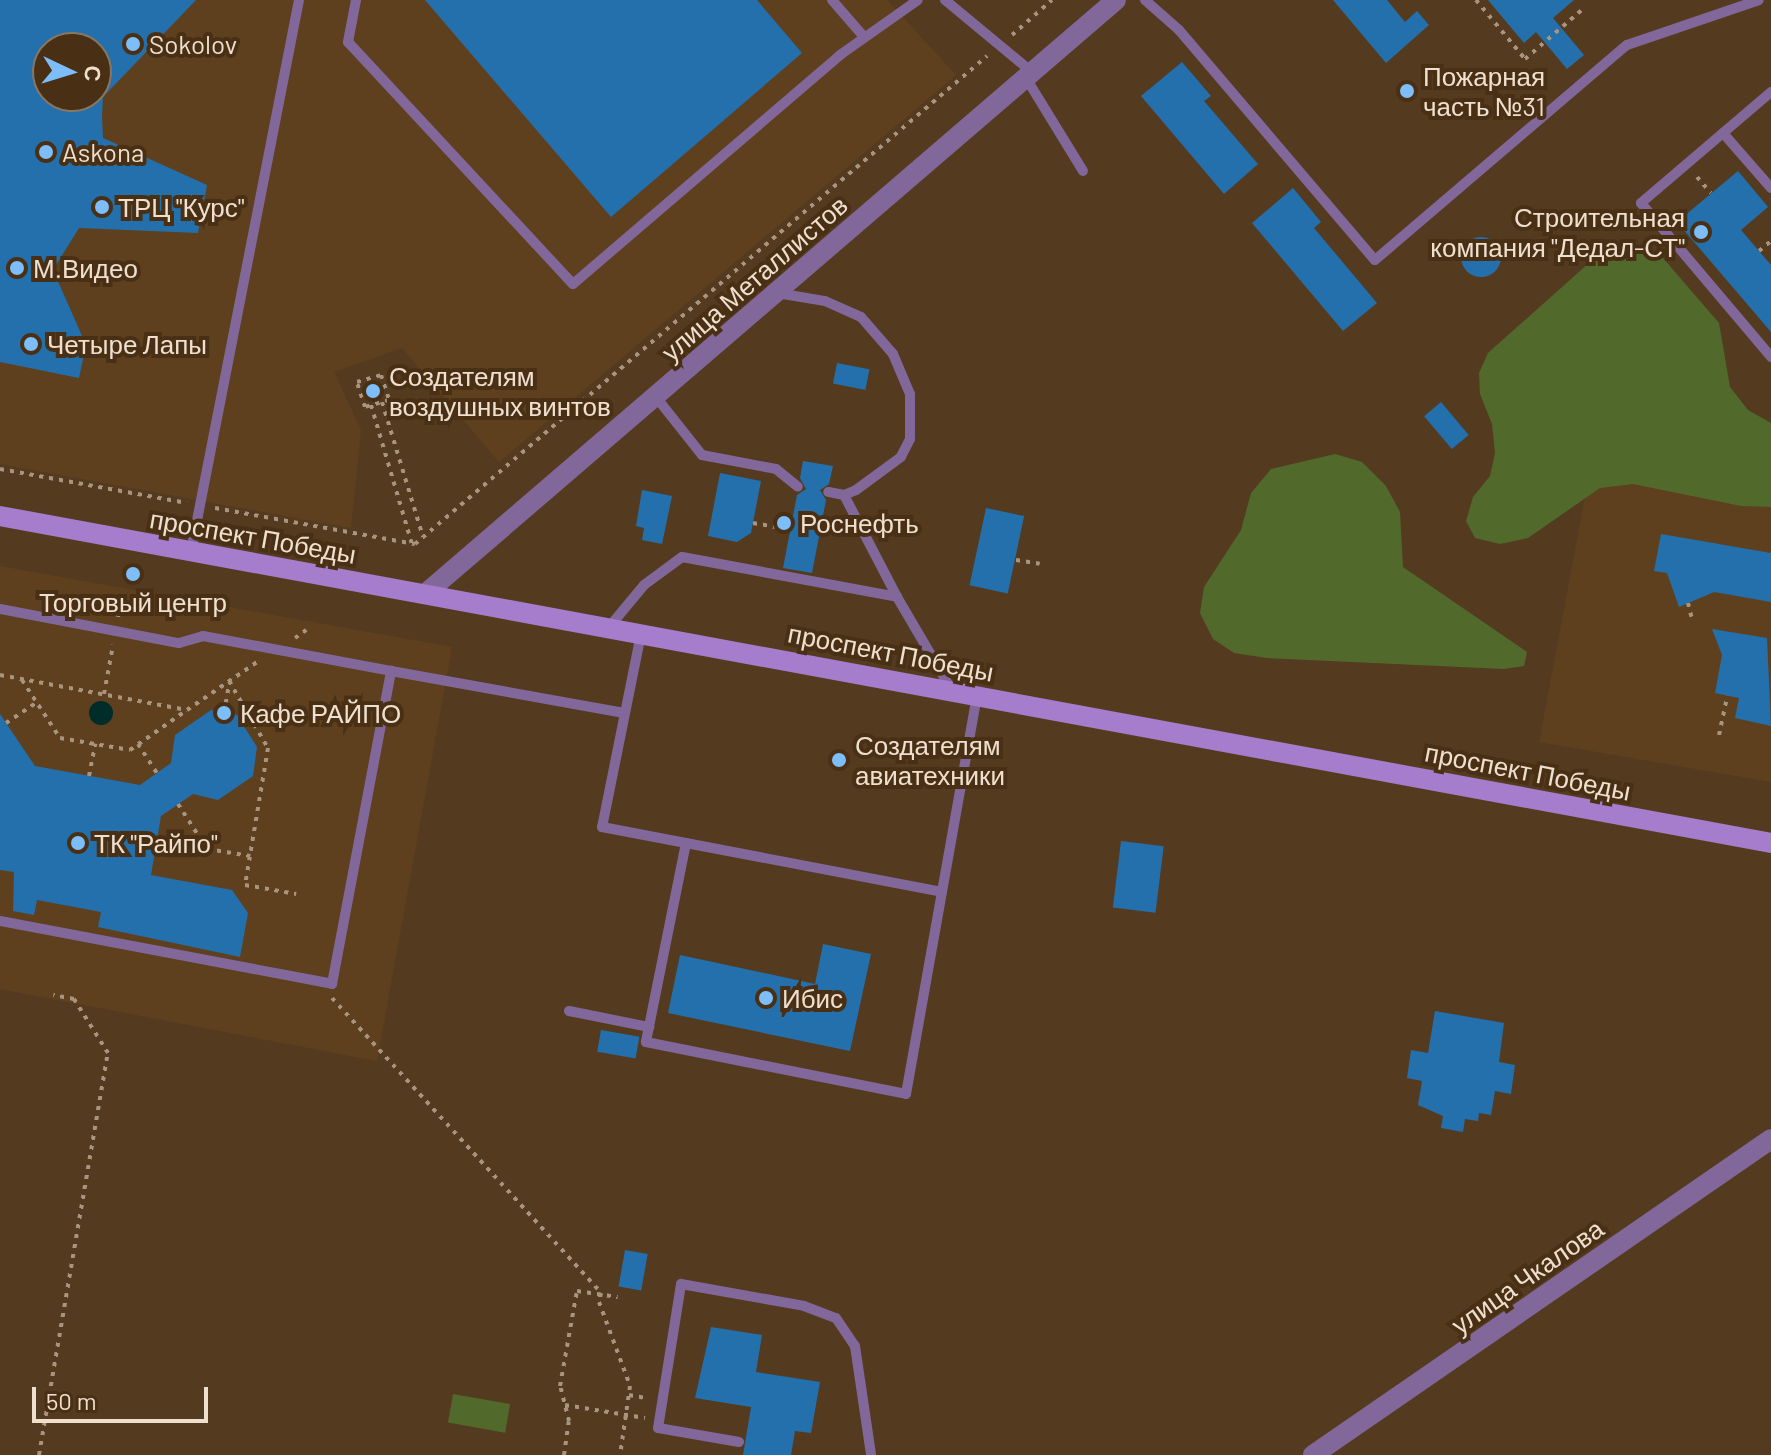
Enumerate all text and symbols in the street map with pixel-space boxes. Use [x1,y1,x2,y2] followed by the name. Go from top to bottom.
[149,28,237,60] place label: Sokolov
[32,32,112,112] north arrow
[124,35,142,53] marker: Sokolov
[1423,60,1545,122] place label: Пожарная часть №31
[80,65,107,82] text: С
[1398,82,1416,100] marker: Пожарная часть №31
[62,136,144,168] place label: Askona
[37,143,55,161] marker: Askona
[655,189,853,367] street label: улица Металлистов
[118,191,245,223] place label: ТРЦ "Курс"
[93,198,111,216] marker: ТРЦ "Курс"
[1430,201,1685,262] place label: Строительная компания "Дедал-СТ"
[1692,223,1710,241] marker: Строительная компания "Дедал-СТ"
[33,252,138,284] place label: М.Видео
[8,259,26,277] marker: М.Видео
[47,328,207,360] place label: Четыре Лапы
[22,335,40,353] marker: Четыре Лапы
[389,360,611,422] place label: Создателям воздушных винтов
[364,382,382,400] marker: Создателям воздушных винтов
[147,503,359,569] street label: проспект Победы
[800,507,919,539] place label: Роснефть
[775,514,793,532] marker: Роснефть
[124,565,142,583] marker: Торговый центр
[39,586,227,618] place label: Торговый центр
[786,617,996,687] street label: проспект Победы
[240,697,401,729] place label: Кафе РАЙПО
[215,704,233,722] marker: Кафе РАЙПО
[855,729,1005,790] place label: Создателям авиатехники
[1423,736,1633,806] street label: проспект Победы
[830,751,848,769] marker: Создателям авиатехники
[94,827,218,859] place label: ТК "Райпо"
[69,834,87,852] marker: ТК "Райпо"
[782,982,843,1014] place label: Ибис
[757,989,775,1007] marker: Ибис
[1445,1212,1609,1340] street label: улица Чкалова
[36,1371,212,1421] scale bar
[46,1386,97,1415] text: 50 m

